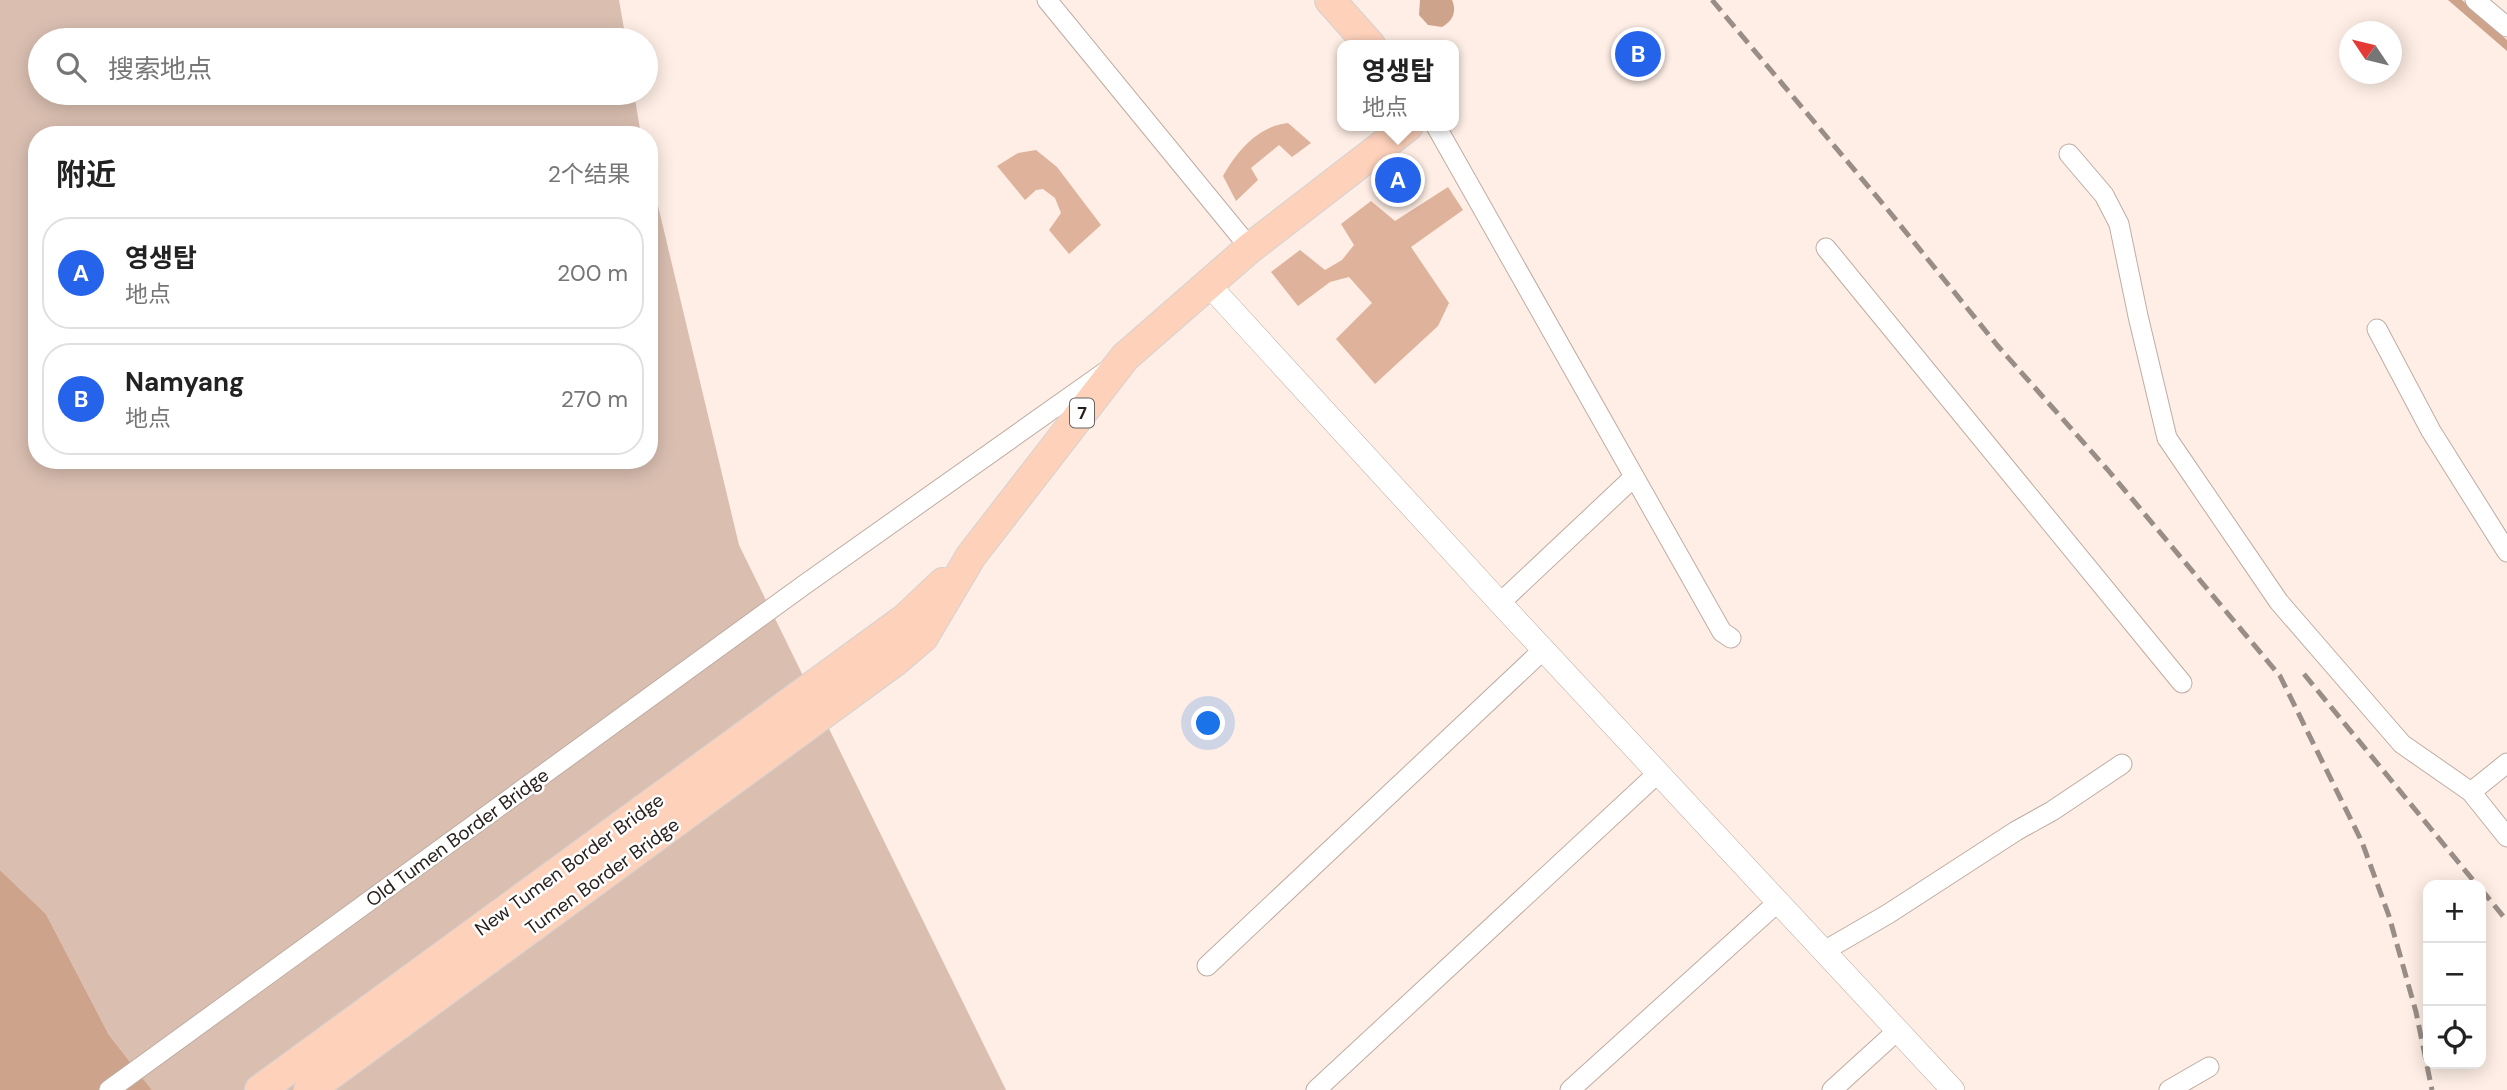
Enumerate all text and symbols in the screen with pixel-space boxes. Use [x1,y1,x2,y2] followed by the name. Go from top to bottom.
[2339,21,2402,84] north arrow
[28,28,658,105] search box
[1615,28,1661,80] pin: B
[1337,40,1459,131] popup
[52,48,90,86] icon: search
[108,52,212,86] text: 搜索地点
[1362,54,1434,88] text: 영생탑
[1362,92,1408,122] text: 地点
[1375,154,1421,206] pin: A
[56,155,116,194] text: 附近
[548,159,630,189] text: 2个结果
[125,241,197,275] text: 영생탑
[73,258,89,288] text: A
[557,258,628,288] text: 200 m
[125,279,171,309] text: 地点
[125,365,245,399] text: Namyang
[74,384,88,414] text: B
[561,384,628,414] text: 270 m
[1070,398,1094,428] road number: 7
[125,403,171,433] text: 地点
[1191,706,1225,740] your location
[361,763,554,912] street label: Old Tumen Border Bridge
[470,788,668,940] street label: New Tumen Border Bridge
[521,813,683,939] street label: Tumen Border Bridge
[2423,880,2486,1069] map controls
[2423,880,2486,943] button: +
[2423,943,2486,1006] button: −
[2423,1006,2486,1069] button: locate

